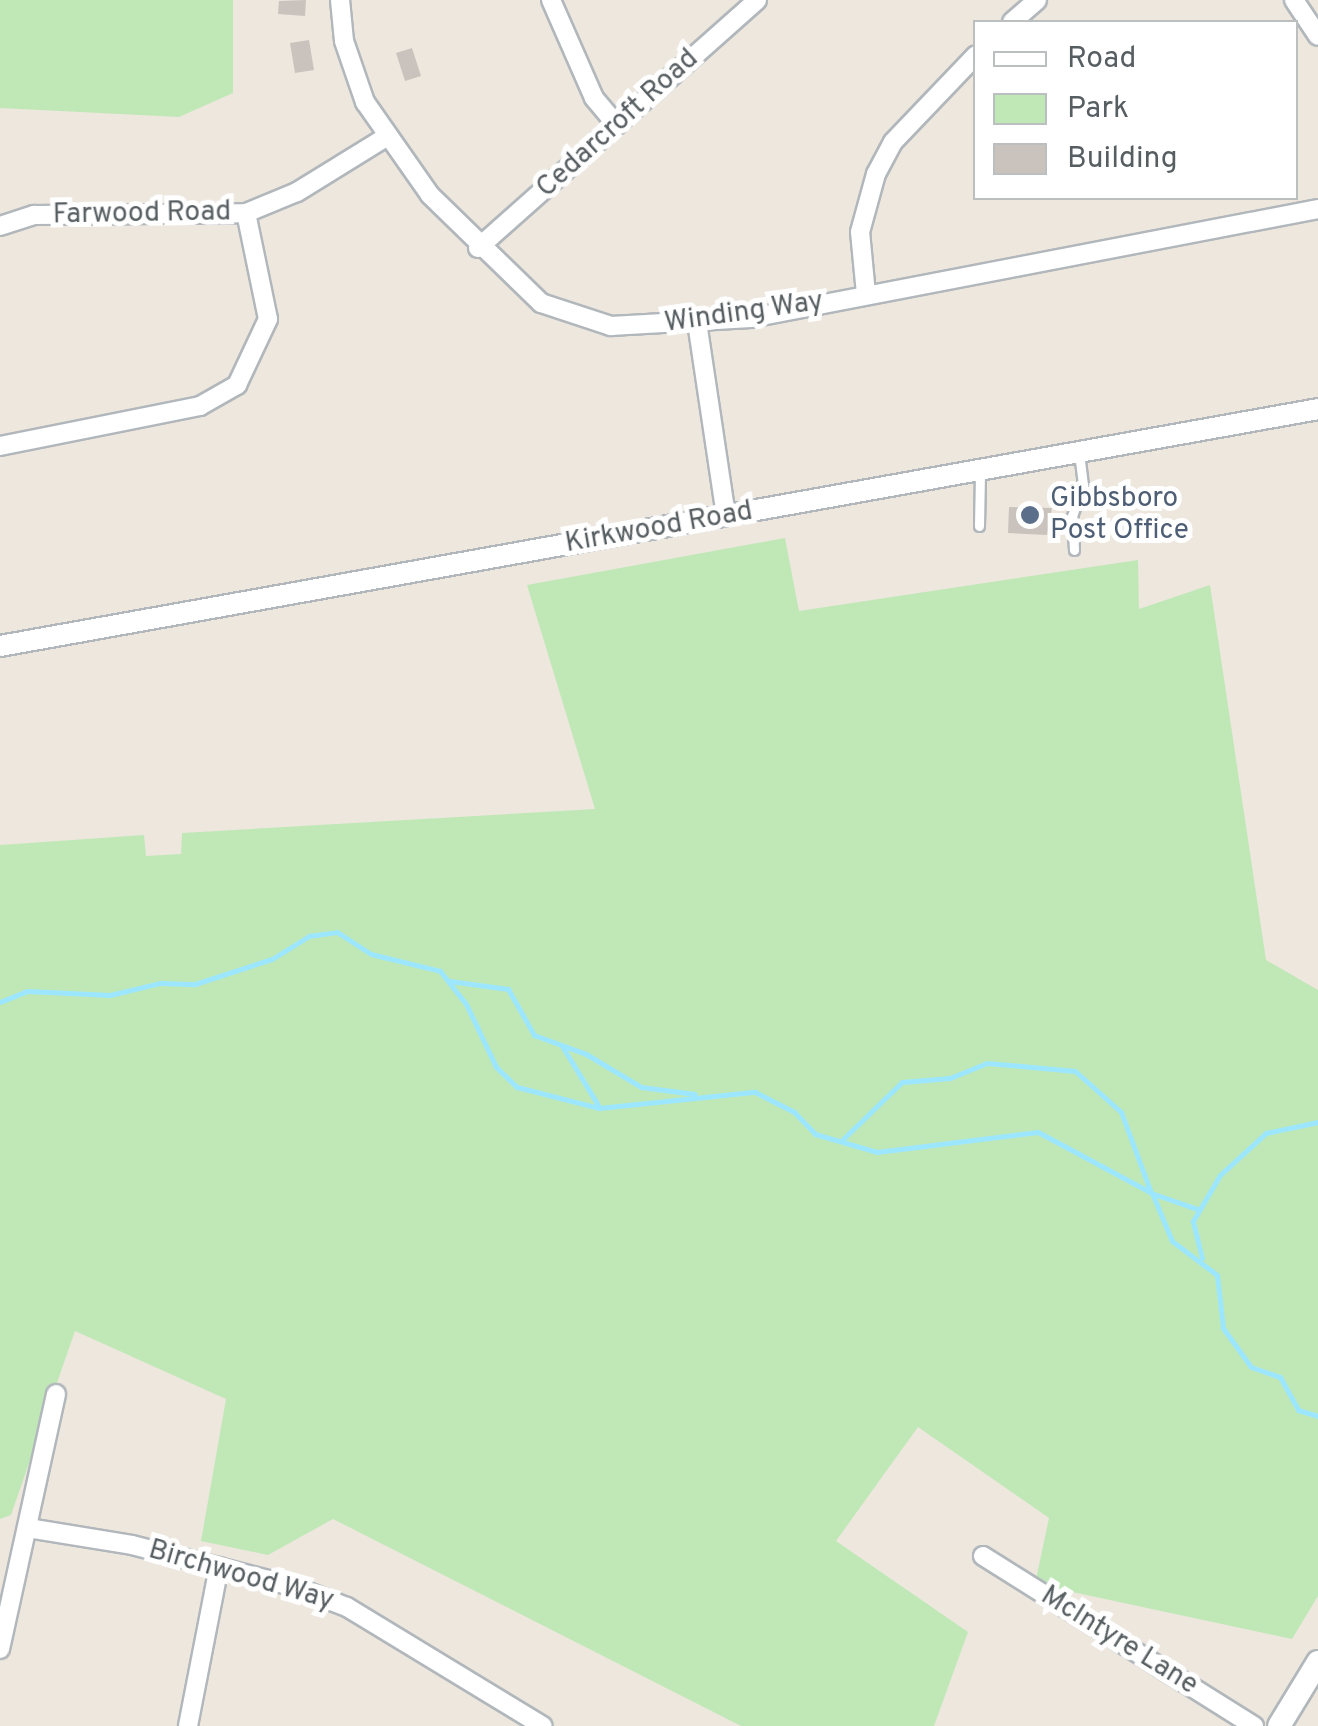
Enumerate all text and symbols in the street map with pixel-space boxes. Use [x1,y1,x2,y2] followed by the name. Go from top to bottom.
[973,20,1298,200] legend
[1067,41,1136,78] text: Road
[530,43,706,205] street label: Cedarcroft Road
[1067,91,1129,128] text: Park
[1067,141,1178,178] text: Building
[52,196,232,232] street label: Farwood Road
[662,285,826,341] street label: Winding Way
[1050,482,1189,548] place label: Gibbsboro Post Office
[563,495,755,561] street label: Kirkwood Road
[1019,504,1041,526] marker: Gibbsboro Post Office
[144,1533,338,1619] street label: Birchwood Way
[1034,1579,1204,1703] street label: McIntyre Lane

